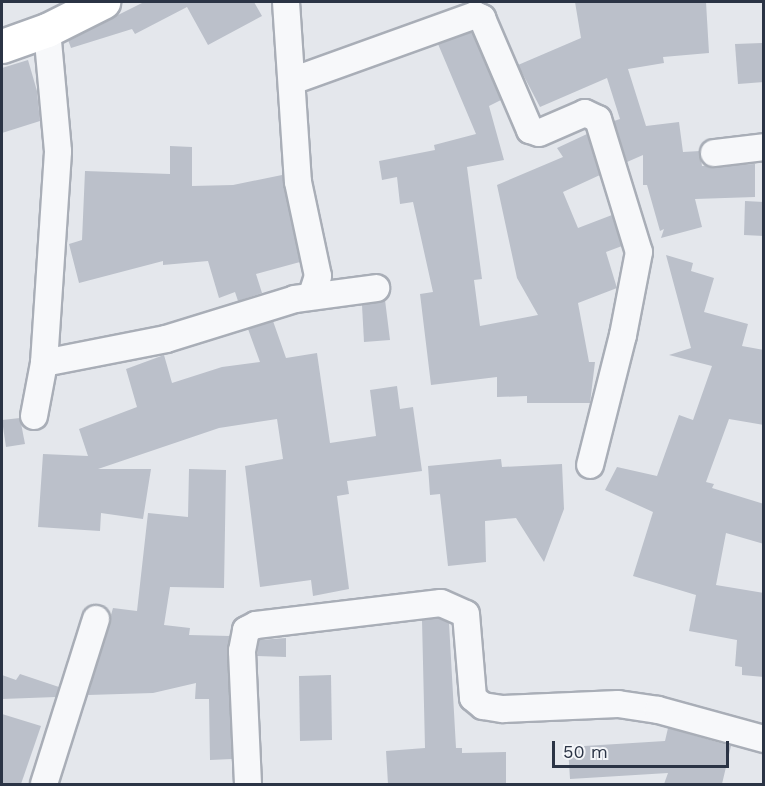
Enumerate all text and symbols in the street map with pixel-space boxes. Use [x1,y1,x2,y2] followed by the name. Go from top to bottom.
[555,729,732,767] scale bar
[563,741,608,762] text: 50 m

